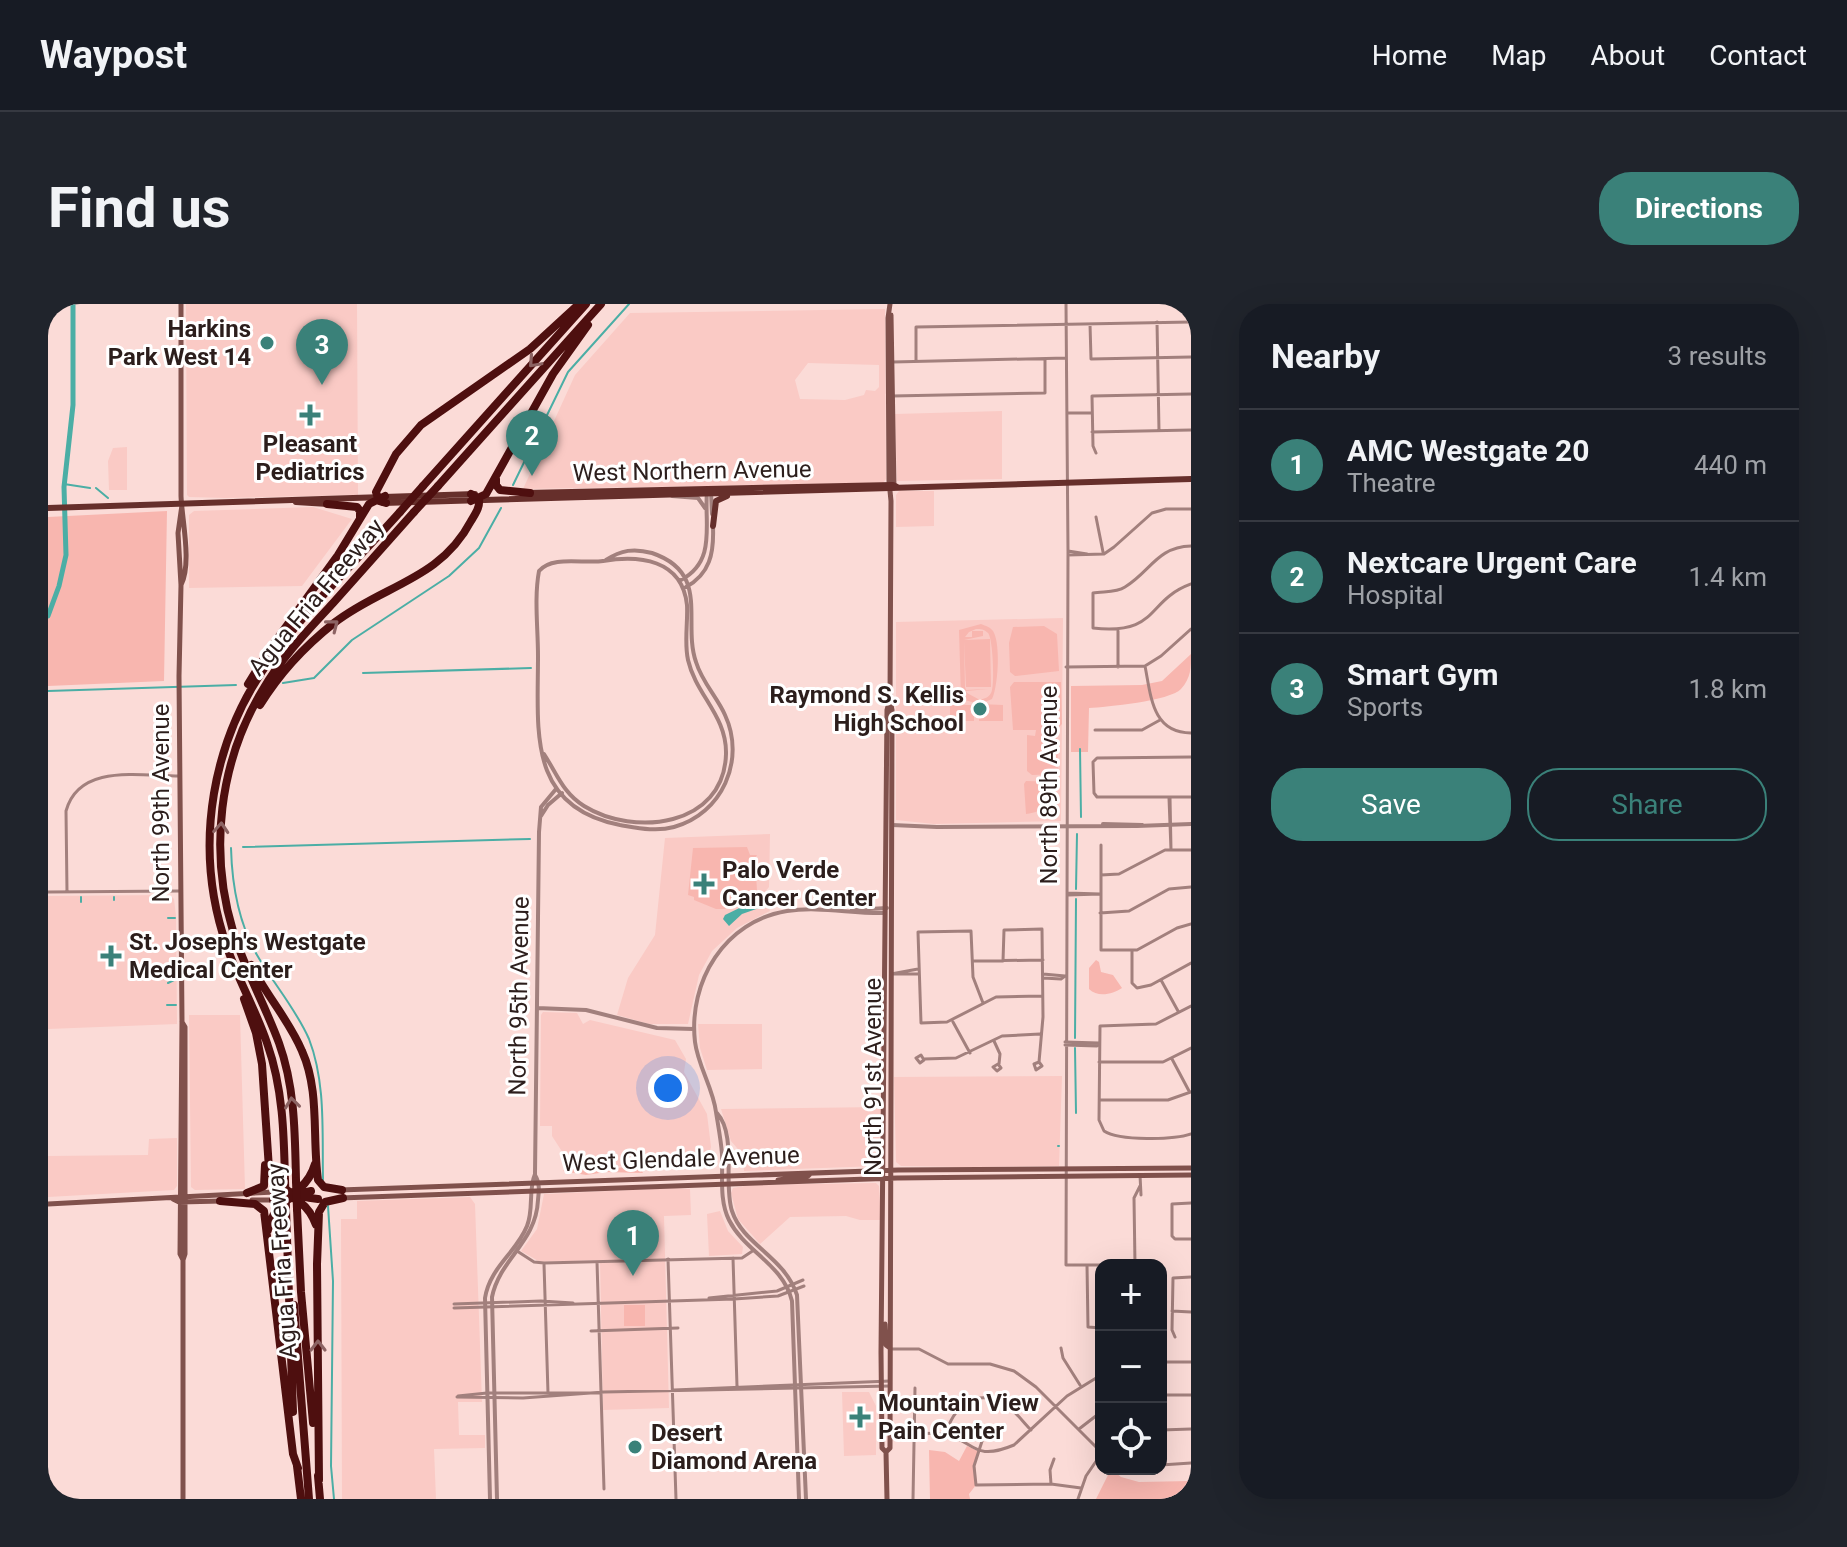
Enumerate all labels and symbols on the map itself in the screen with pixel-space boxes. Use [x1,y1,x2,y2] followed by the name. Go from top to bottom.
[108,315,251,371] place label: Harkins Park West 14
[296,319,348,385] pin: 3
[258,334,276,352] marker: Harkins Park West 14
[528,353,543,367] one-way arrow
[299,404,321,426] marker: Pleasant Pediatrics
[506,410,558,476] pin: 2
[255,430,365,486] place label: Pleasant Pediatrics
[572,455,812,487] street label: West Northern Avenue
[242,512,390,681] street label: Agua Fria Freeway
[324,620,338,635] one-way arrow
[770,681,964,737] place label: Raymond S. Kellis High School
[1035,685,1063,885] street label: North 89th Avenue
[971,700,989,718] marker: Raymond S. Kellis High School
[147,703,175,903] street label: North 99th Avenue
[212,821,229,834] one-way arrow
[722,856,876,912] place label: Palo Verde Cancer Center
[693,873,715,895] marker: Palo Verde Cancer Center
[503,896,535,1096] street label: North 95th Avenue
[129,928,366,984] place label: St. Joseph's Westgate Medical Center
[100,945,122,967] marker: St. Joseph's Westgate Medical Center
[859,978,887,1176] street label: North 91st Avenue
[648,1068,688,1108] your location
[284,1096,301,1110] one-way arrow
[562,1141,800,1177] street label: West Glendale Avenue
[261,1162,303,1360] street label: Agua Fria Freeway
[607,1210,659,1276] pin: 1
[309,1339,327,1352] one-way arrow
[878,1389,1039,1445] place label: Mountain View Pain Center
[849,1406,871,1428] marker: Mountain View Pain Center
[651,1419,817,1475] place label: Desert Diamond Arena
[626,1438,644,1456] marker: Desert Diamond Arena

